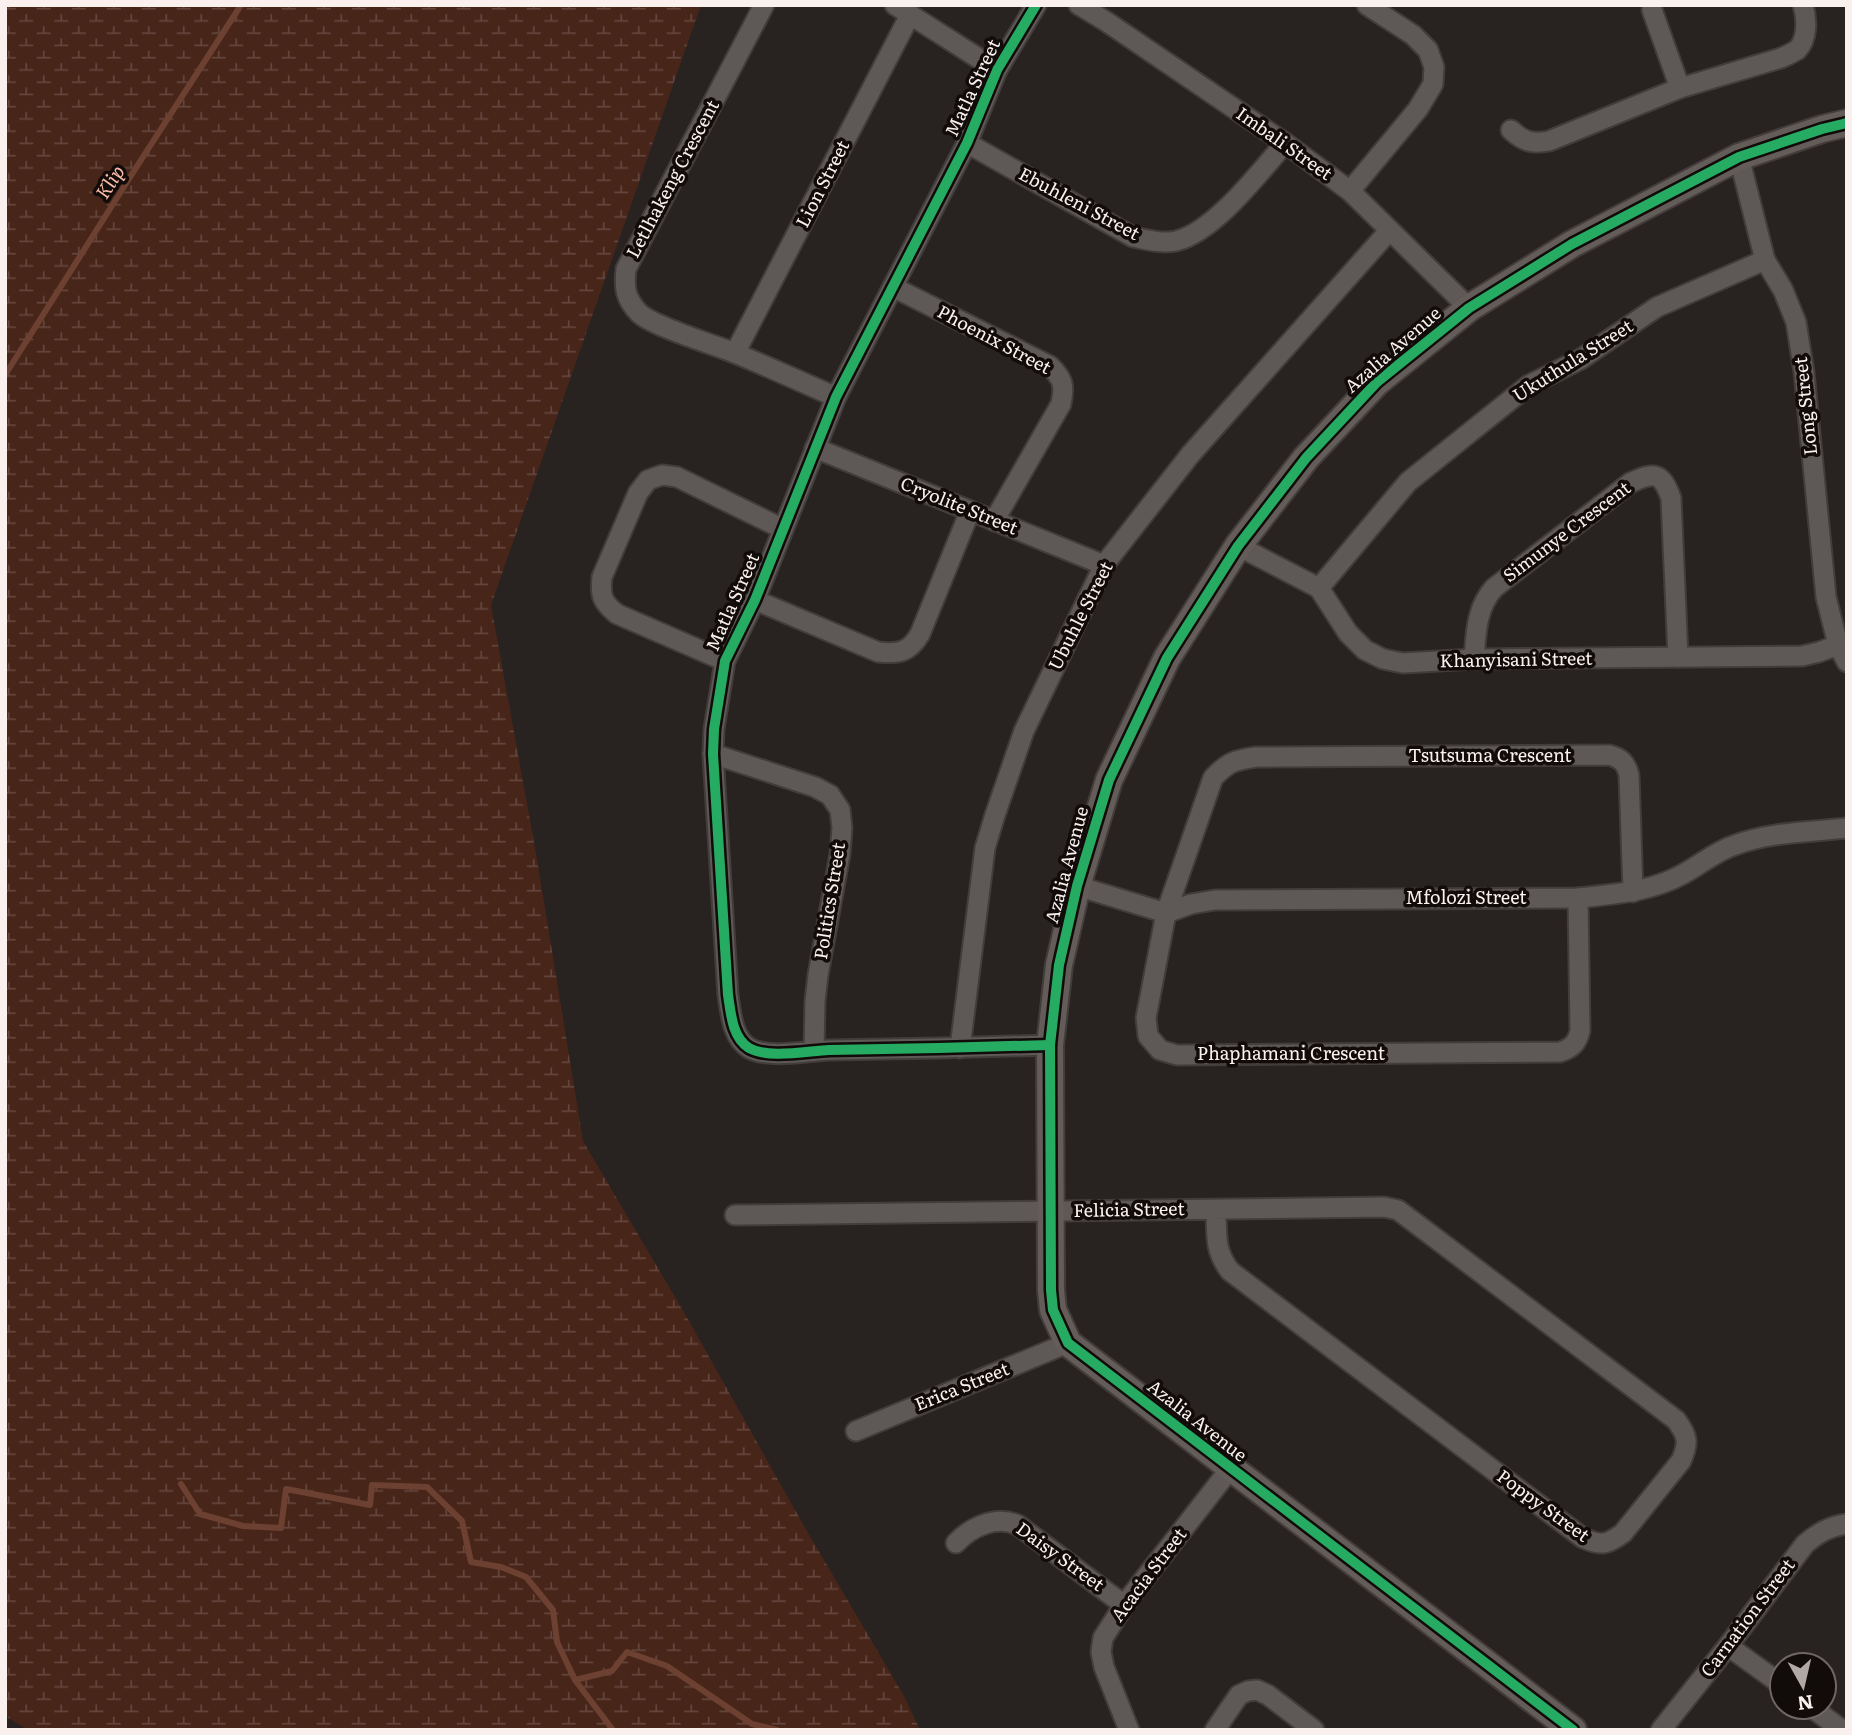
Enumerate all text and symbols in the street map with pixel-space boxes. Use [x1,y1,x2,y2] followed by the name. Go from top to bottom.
[937,33,1006,141] street label: Matla Street
[618,94,725,262] street label: Letlhakeng Crescent
[1231,100,1339,186] street label: Imbali Street
[788,134,856,232] street label: Lion Street
[88,159,130,204] water label: Klip
[1014,159,1146,246] street label: Ebuhleni Street
[933,297,1057,380] street label: Phoenix Street
[1338,299,1446,398] street label: Azalia Avenue
[1507,312,1638,408] street label: Ukuthula Street
[1786,355,1823,457] street label: Long Street
[897,469,1023,541] street label: Cryolite Street
[1497,473,1636,588] street label: Simunye Crescent
[698,547,766,655] street label: Matla Street
[1041,556,1119,674] street label: Ubuhle Street
[1439,644,1593,673] street label: Khanyisani Street
[1408,741,1572,768] street label: Tsutsuma Crescent
[1037,803,1094,926] street label: Azalia Avenue
[806,840,851,961] street label: Politics Street
[1405,883,1527,910] street label: Mfolozi Street
[1197,1039,1386,1066] street label: Phaphamani Crescent
[1073,1194,1186,1223] street label: Felicia Street
[910,1354,1013,1417] street label: Erica Street
[1142,1372,1254,1467] street label: Azalia Avenue
[1492,1462,1596,1548] street label: Poppy Street
[1011,1515,1111,1597] street label: Daisy Street
[1103,1521,1193,1627] street label: Acacia Street
[1693,1552,1801,1682] street label: Carnation Street
[1768,1651,1838,1721] north arrow
[1796,1689,1815,1719] text: N

